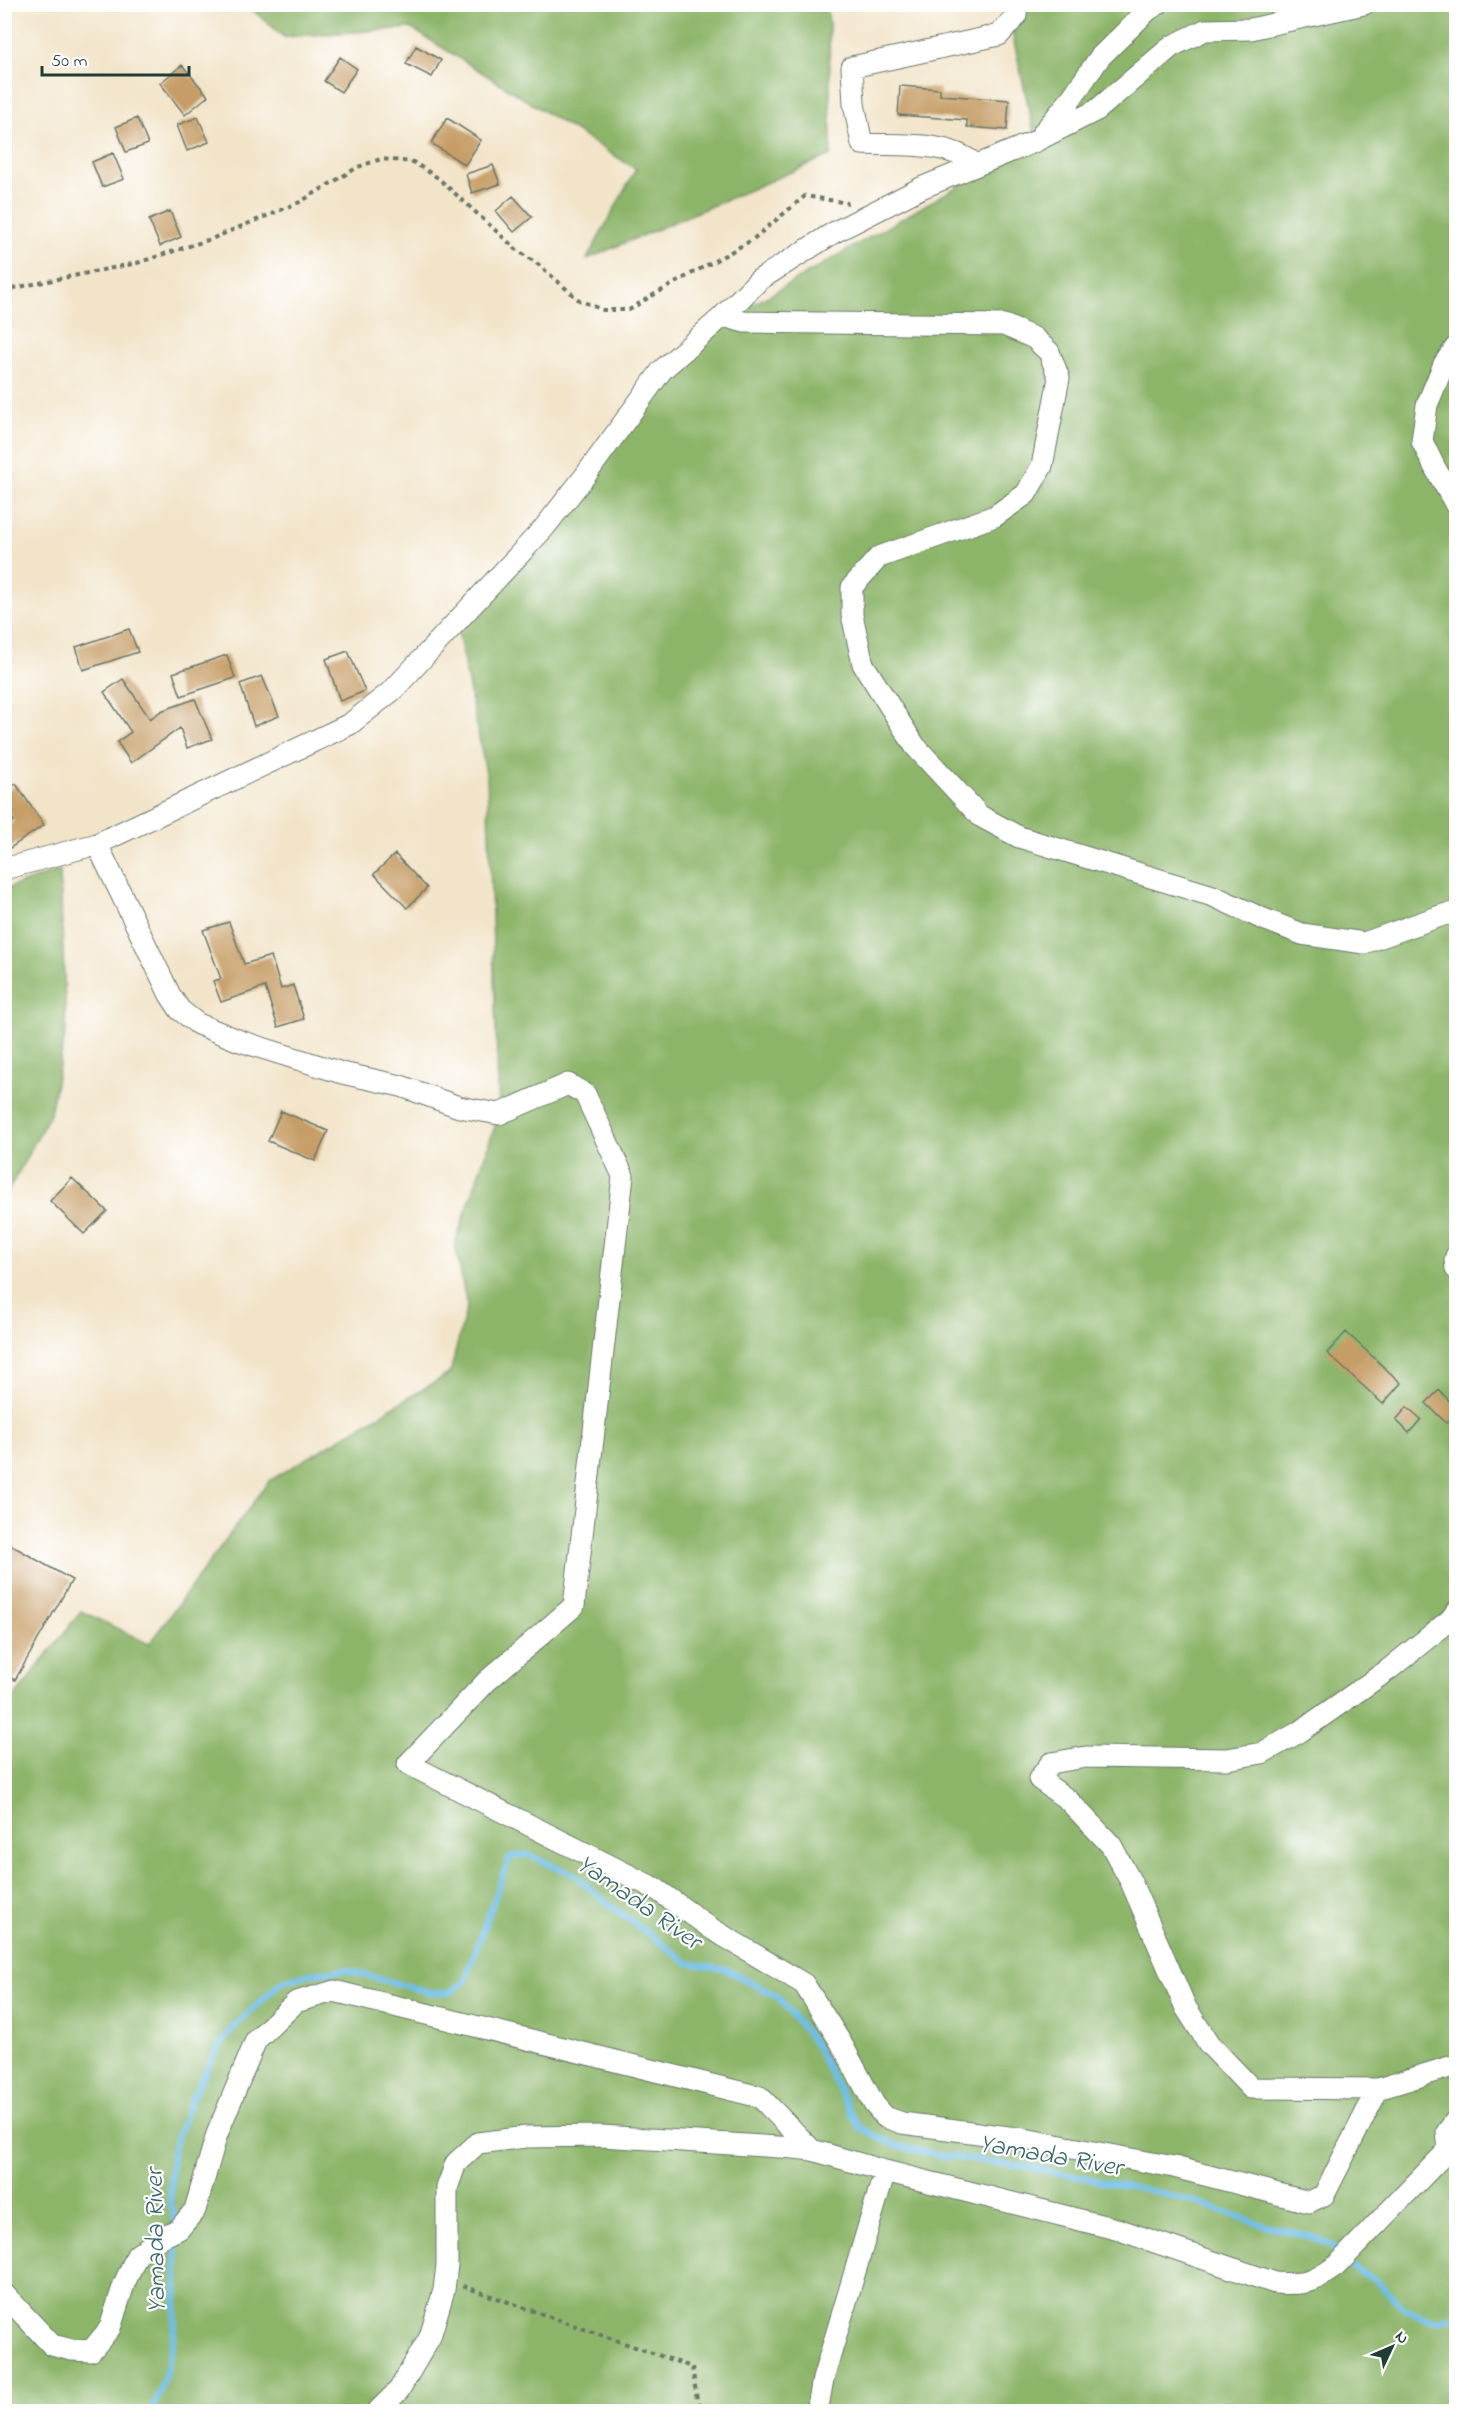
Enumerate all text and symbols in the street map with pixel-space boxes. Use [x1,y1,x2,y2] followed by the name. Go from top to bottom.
[42,39,189,77] scale bar
[51,49,88,75] text: 50 m
[568,1846,711,1962] water label: Yamada River
[976,2126,1128,2189] water label: Yamada River
[137,2165,177,2314] water label: Yamada River
[1362,2317,1422,2377] north arrow
[1389,2326,1414,2350] text: N

